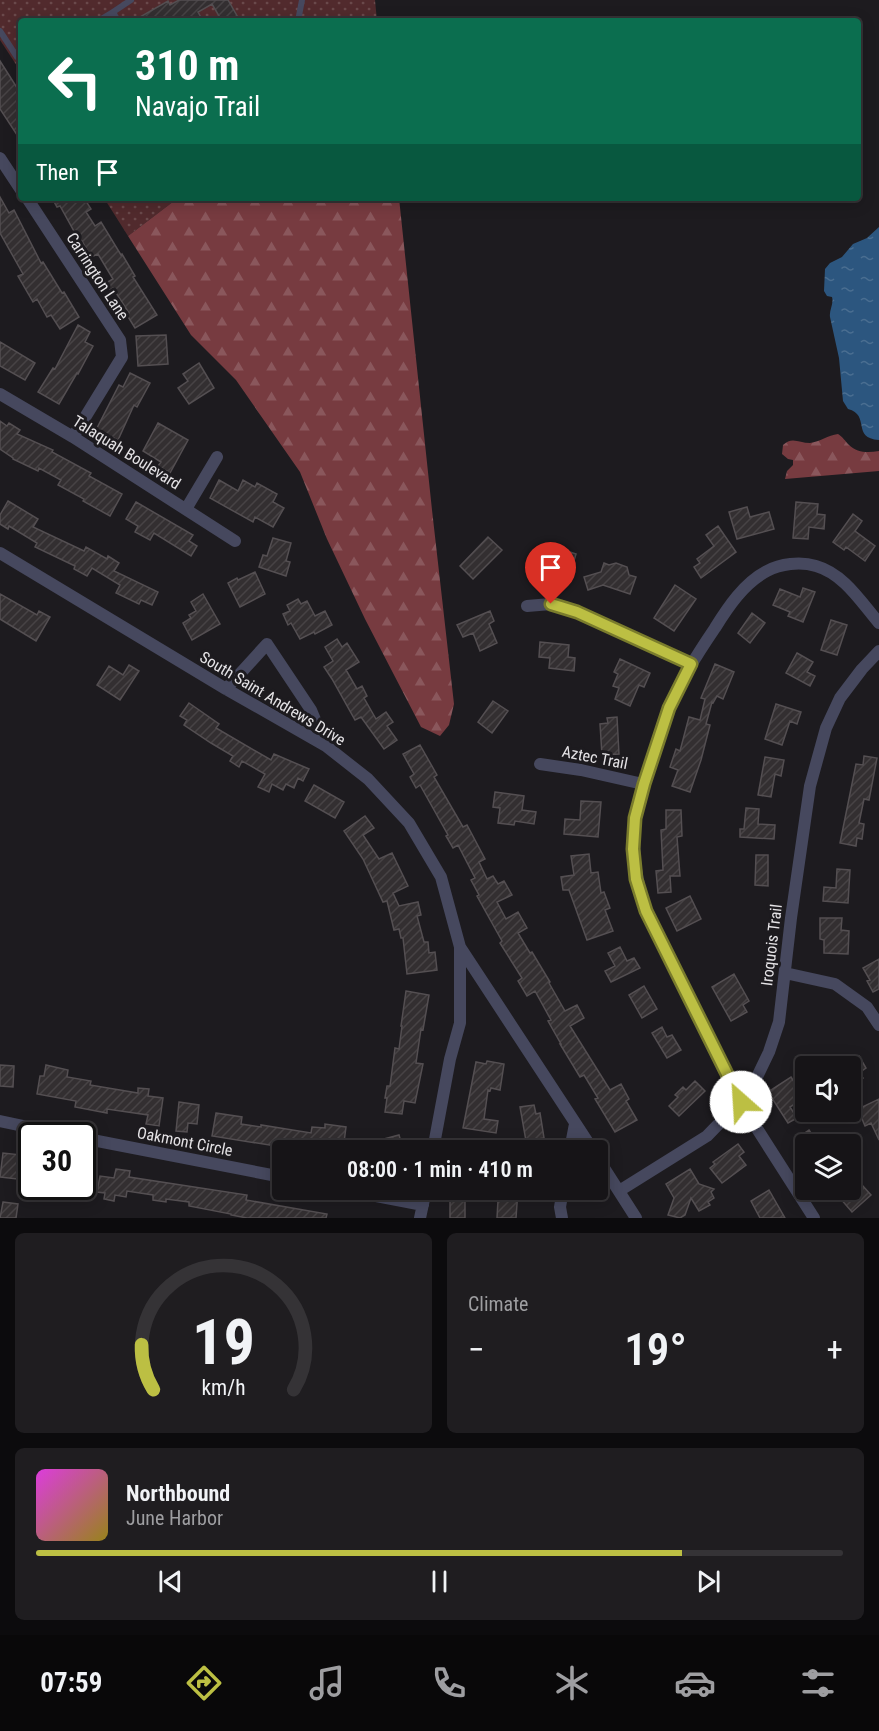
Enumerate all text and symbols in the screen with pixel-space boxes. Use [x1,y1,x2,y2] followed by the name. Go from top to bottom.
[135,41,240,90] text: 310 m
[36,42,114,120] icon: left
[135,91,260,123] text: Navajo Trail
[91,156,124,189] icon: arrive
[36,160,79,185] text: Then
[62,229,133,324] street label: Carrington Lane
[69,412,184,493] street label: Talaquah Boulevard
[525,542,576,604] pin
[534,551,567,584] icon: arrive
[197,647,349,749] street label: South Saint Andrews Drive
[560,742,629,773] street label: Aztec Trail
[757,903,786,987] street label: Iroquois Trail
[795,1056,861,1200] map controls
[795,1056,861,1122] button: sound
[709,1070,773,1134] position arrow
[18,1122,96,1200] speed limit sign: 30
[136,1123,234,1160] street label: Oakmont Circle
[795,1134,861,1200] button: layers
[347,1157,533,1182] text: 08:00 · 1 min · 410 m
[468,1292,528,1316] text: Climate
[192,1306,255,1379] text: 19
[624,1323,687,1376] text: 19°
[468,1330,485,1369] text: −
[827,1330,843,1369] text: +
[201,1375,246,1400] text: km/h
[126,1481,230,1506] text: Northbound
[126,1506,223,1530] text: June Harbor
[154,1565,187,1598] icon: previous
[423,1565,456,1598] icon: pause
[692,1565,725,1598] icon: next
[183,1662,225,1704] icon: directions
[306,1662,348,1704] icon: music
[428,1662,470,1704] icon: phone
[551,1662,593,1704] icon: climate
[674,1662,716,1704] icon: car
[797,1662,839,1704] icon: filters
[40,1667,102,1699] text: 07:59

